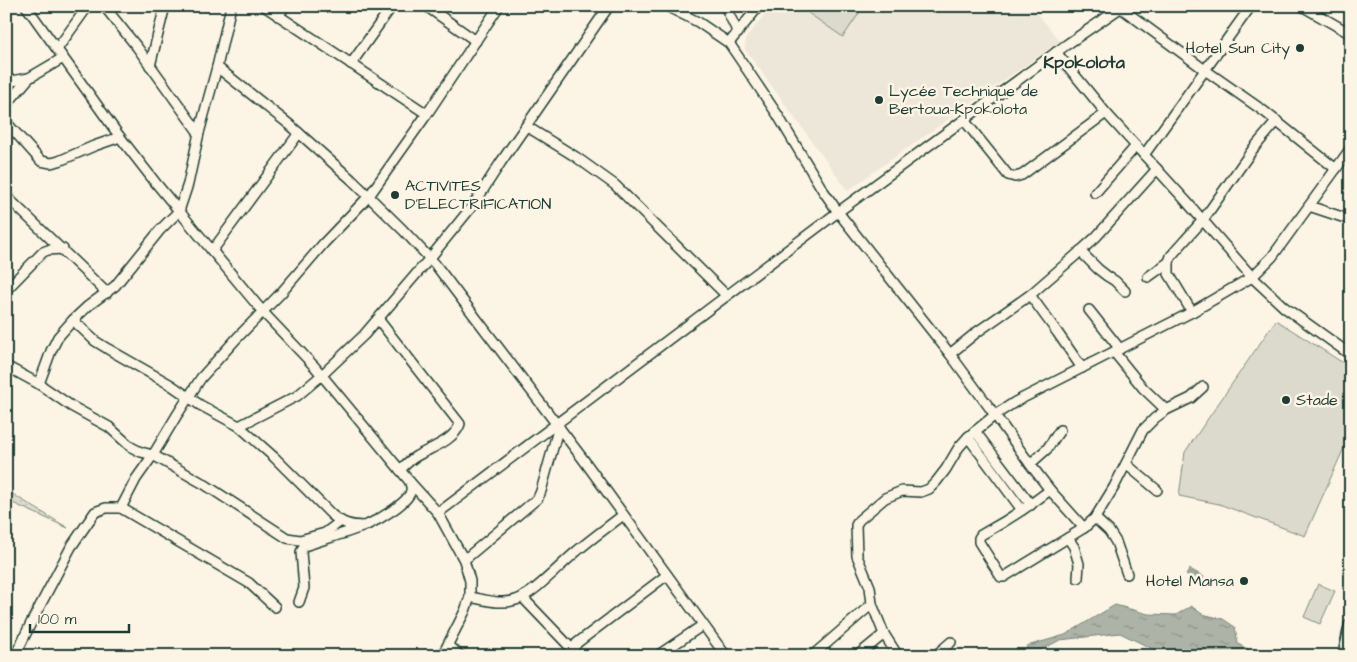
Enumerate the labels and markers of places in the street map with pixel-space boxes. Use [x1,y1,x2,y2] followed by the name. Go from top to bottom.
[1185,37,1290,60] place label: Hotel Sun City
[1294,42,1306,54] marker: Hotel Sun City
[889,80,1038,120] place label: Lycée Technique de Bertoua-Kpokolota
[873,94,885,106] marker: Lycée Technique de Bertoua-Kpokolota
[405,175,551,215] place label: ACTIVITES D'ELECTRIFICATION
[389,189,401,201] marker: ACTIVITES D'ELECTRIFICATION
[1296,389,1338,411] place label: Stade
[1280,394,1292,406] marker: Stade
[1146,570,1234,592] place label: Hotel Mansa
[1238,575,1250,587] marker: Hotel Mansa

